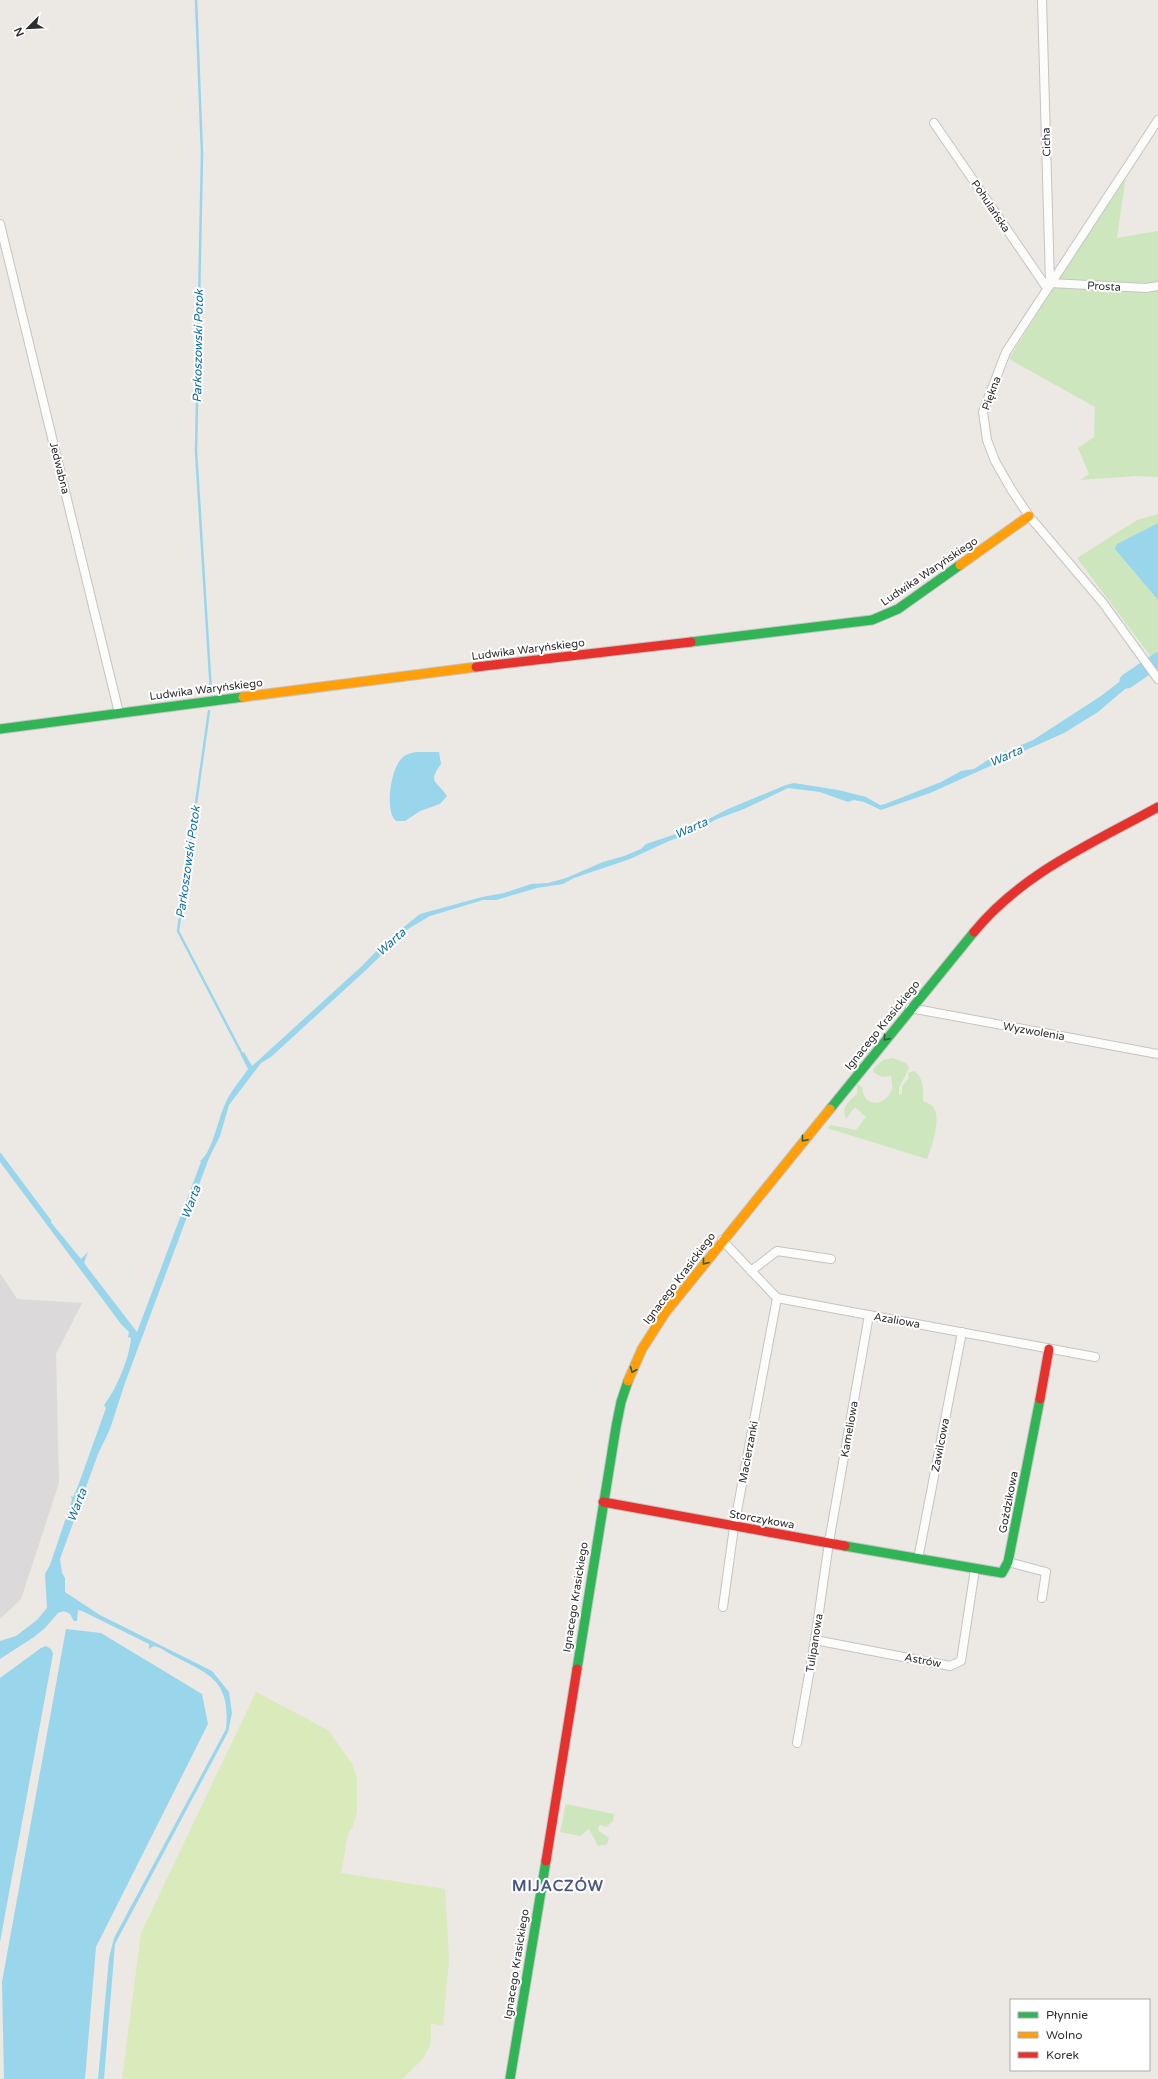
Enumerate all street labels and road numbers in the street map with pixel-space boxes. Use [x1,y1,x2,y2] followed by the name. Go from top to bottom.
[1039,127,1054,157] street label: Cicha
[968,178,1013,235] street label: Pohulańska
[1087,279,1121,294] street label: Prosta
[979,374,1004,412] street label: Piękna
[47,441,72,495] street label: Jedwabna
[878,534,980,609] street label: Ludwika Waryńskiego
[471,636,586,663] street label: Ludwika Waryńskiego
[149,676,264,703] street label: Ludwika Waryńskiego
[842,978,923,1073] street label: Ignacego Krasickiego
[1002,1020,1066,1043] street label: Wyzwolenia
[641,1230,718,1327] street label: Ignacego Krasickiego
[873,1310,921,1331] street label: Azaliowa
[838,1400,861,1458] street label: Kameliowa
[929,1417,952,1473] street label: Zawilcowa
[736,1420,761,1484] street label: Macierzanki
[996,1470,1021,1534] street label: Goździkowa
[728,1507,796,1532] street label: Storczykowa
[560,1541,591,1653] street label: Ignacego Krasickiego
[803,1613,826,1673] street label: Tulipanowa
[903,1651,943,1670] street label: Astrów
[501,1908,532,2020] street label: Ignacego Krasickiego

